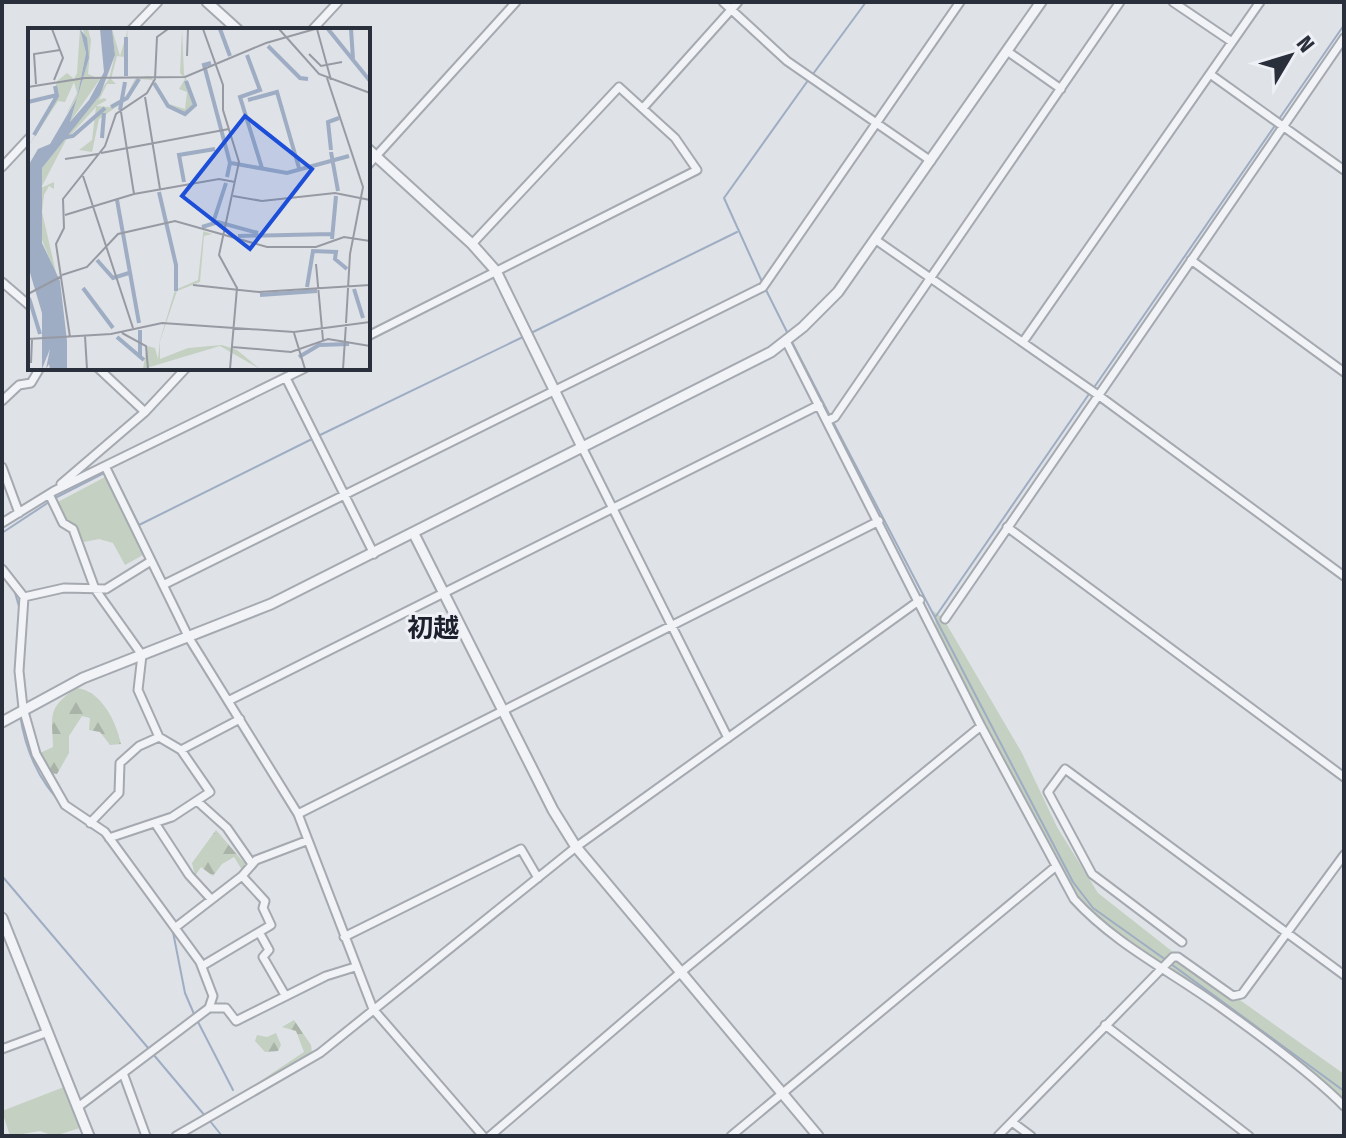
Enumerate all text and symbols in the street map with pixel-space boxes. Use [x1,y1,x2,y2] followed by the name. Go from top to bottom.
[1250,16,1330,96] north arrow
[28,28,370,370] inset map
[1291,30,1320,58] text: N
[407,613,459,644] district label: 初越

